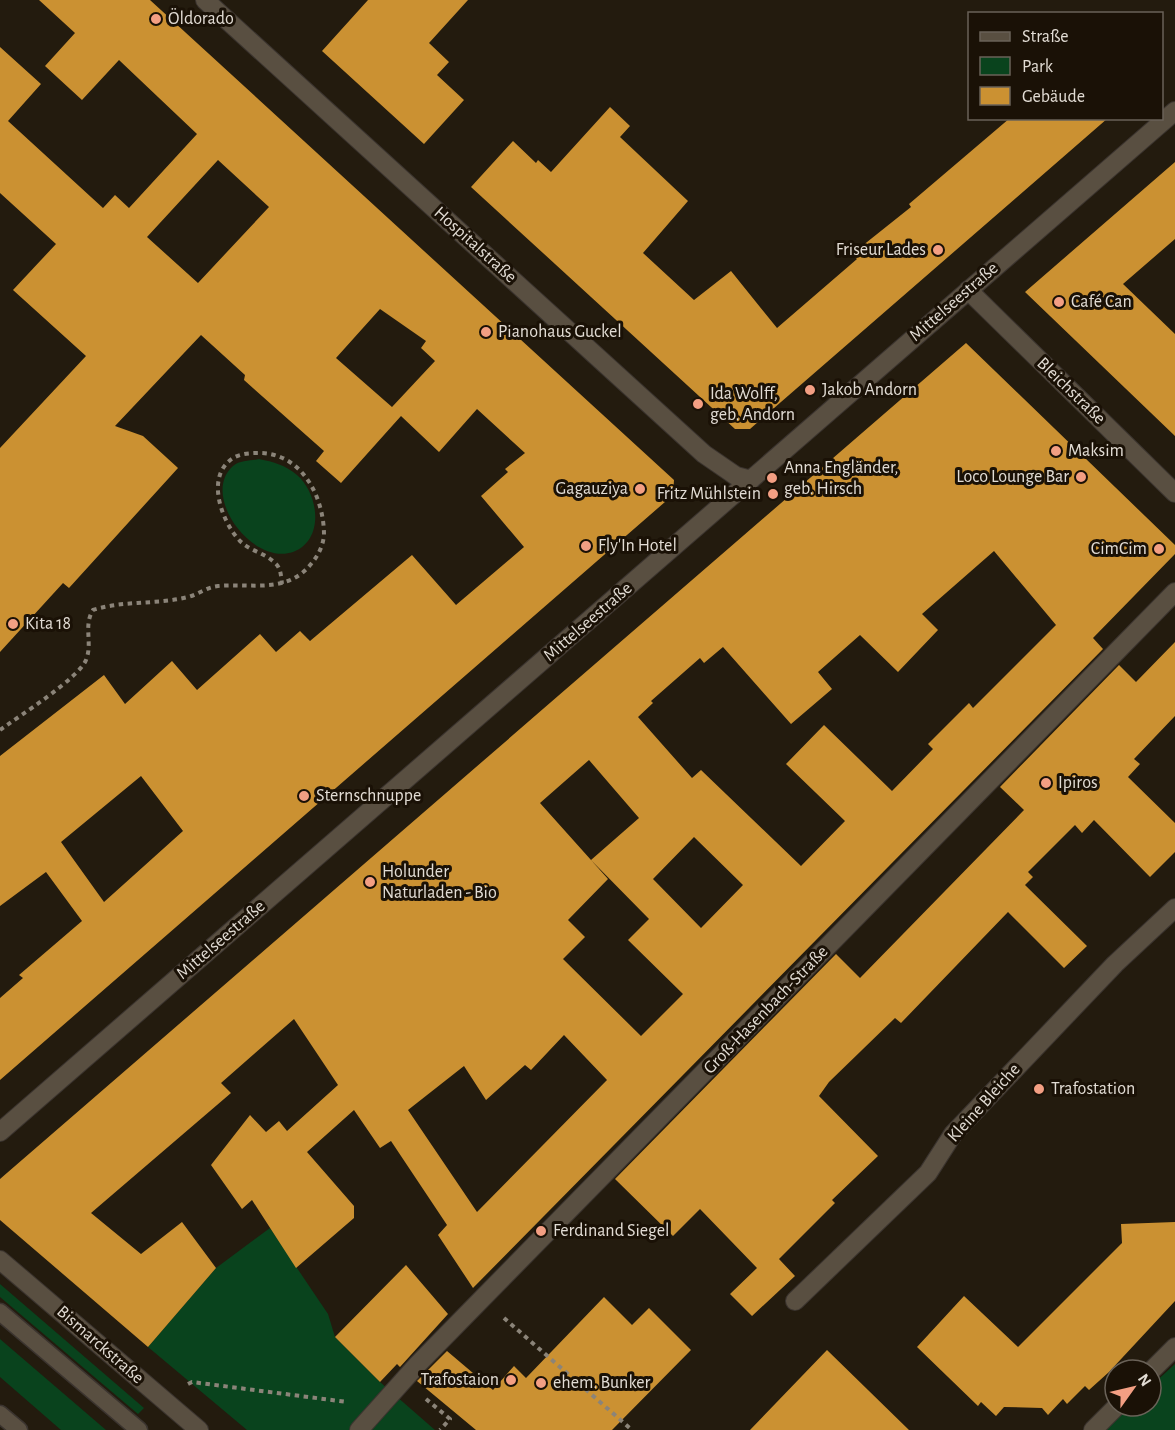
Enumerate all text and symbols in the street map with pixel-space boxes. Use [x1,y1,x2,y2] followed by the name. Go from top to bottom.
[168,8,234,28] place label: Öldorado
[149,12,163,26] marker: Öldorado
[968,12,1163,120] legend
[1022,28,1068,46] text: Straße
[1022,58,1054,76] text: Park
[1022,88,1085,106] text: Gebäude
[430,203,520,287] street label: Hospitalstraße
[836,241,926,259] place label: Friseur Lades
[931,243,945,257] marker: Friseur Lades
[906,259,1002,345] street label: Mittelseestraße
[1071,293,1132,311] place label: Café Can
[1052,295,1066,309] marker: Café Can
[498,323,622,341] place label: Pianohaus Guckel
[479,325,493,339] marker: Pianohaus Guckel
[1033,354,1109,428] street label: Bleichstraße
[822,381,917,399] place label: Jakob Andorn
[803,383,817,397] marker: Jakob Andorn
[710,385,795,424] place label: Ida Wolff, geb. Andorn
[691,397,705,411] marker: Ida Wolff, geb. Andorn
[1068,442,1124,460] place label: Maksim
[1049,444,1063,458] marker: Maksim
[784,459,898,498] place label: Anna Engländer, geb. Hirsch
[956,468,1069,486] place label: Loco Lounge Bar
[1074,470,1088,484] marker: Loco Lounge Bar
[765,471,779,485] marker: Anna Engländer, geb. Hirsch
[556,480,628,498] place label: Gagauziya
[633,482,647,496] marker: Gagauziya
[657,485,761,503] place label: Fritz Mühlstein
[766,487,780,501] marker: Fritz Mühlstein
[598,537,677,555] place label: Fly'In Hotel
[579,539,593,553] marker: Fly'In Hotel
[1091,540,1147,558] place label: CimCim
[1152,542,1166,556] marker: CimCim
[540,579,636,665] street label: Mittelseestraße
[25,615,71,633] place label: Kita 18
[6,617,20,631] marker: Kita 18
[1058,774,1098,792] place label: Ipiros
[1039,776,1053,790] marker: Ipiros
[316,787,421,805] place label: Sternschnuppe
[297,789,311,803] marker: Sternschnuppe
[382,863,497,902] place label: Holunder Naturladen - Bio
[363,875,377,889] marker: Holunder Naturladen - Bio
[173,897,269,983] street label: Mittelseestraße
[700,943,832,1077] street label: Groß-Hasenbach-Straße
[944,1060,1024,1146] street label: Kleine Bleiche
[1051,1080,1135,1098] place label: Trafostation
[1032,1082,1046,1096] marker: Trafostation
[553,1222,669,1240] place label: Ferdinand Siegel
[534,1224,548,1238] marker: Ferdinand Siegel
[53,1303,147,1387] street label: Bismarckstraße
[1103,1358,1163,1418] north arrow
[421,1371,499,1389] place label: Trafostaion
[1135,1371,1154,1389] text: N
[504,1373,518,1387] marker: Trafostaion
[553,1374,651,1392] place label: ehem. Bunker
[534,1376,548,1390] marker: ehem. Bunker

